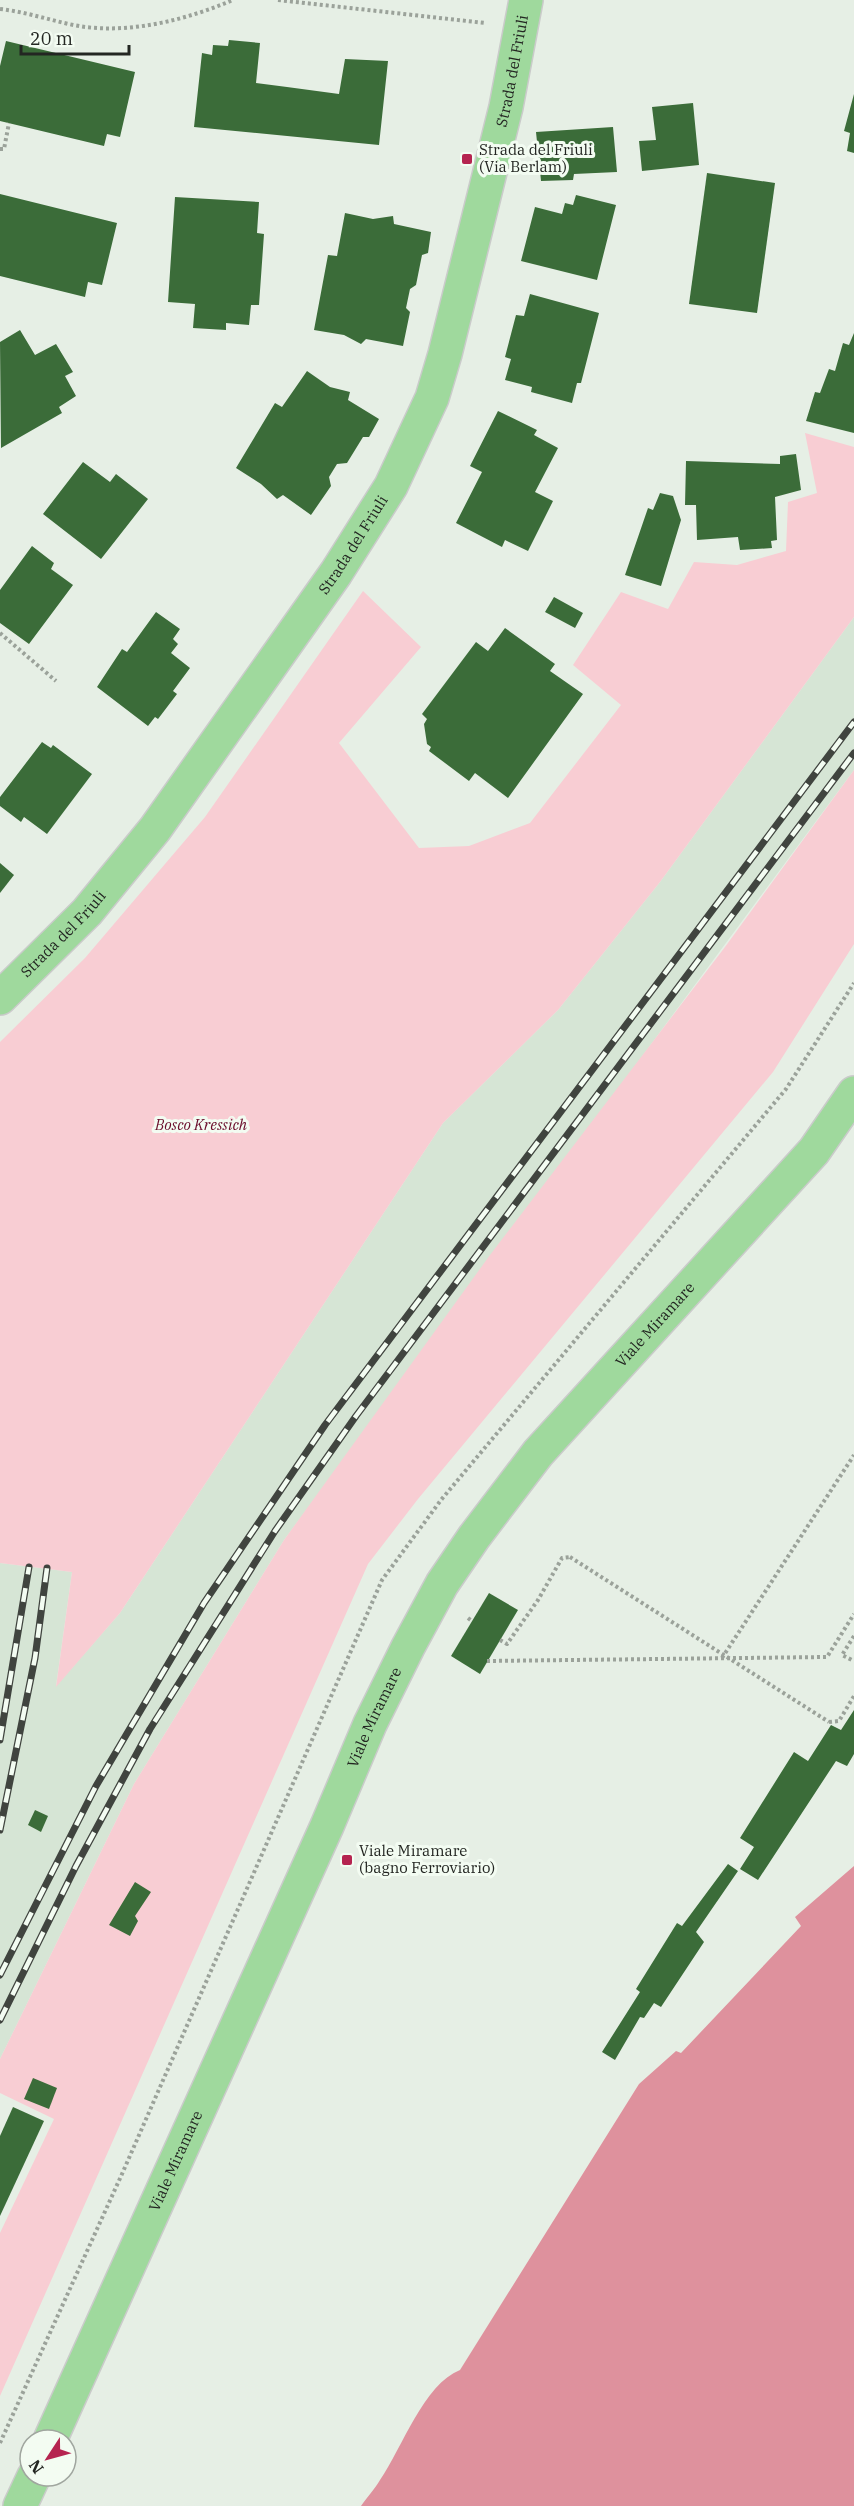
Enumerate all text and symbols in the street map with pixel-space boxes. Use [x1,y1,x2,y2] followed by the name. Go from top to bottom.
[491,13,532,129] street label: Strada del Friuli
[21,18,129,56] scale bar
[30,27,73,50] text: 20 m
[479,140,593,176] place label: Strada del Friuli (Via Berlam)
[460,152,474,166] marker: Strada del Friuli (Via Berlam)
[314,492,392,598] street label: Strada del Friuli
[16,886,110,981] street label: Strada del Friuli
[154,1115,248,1134] park label: Bosco Kressich
[611,1278,699,1371] street label: Viale Miramare
[343,1664,406,1770] street label: Viale Miramare
[359,1841,495,1877] place label: Viale Miramare (bagno Ferroviario)
[340,1853,354,1867] marker: Viale Miramare (bagno Ferroviario)
[144,2107,206,2214] street label: Viale Miramare
[18,2428,78,2488] north arrow
[24,2456,48,2478] text: N

